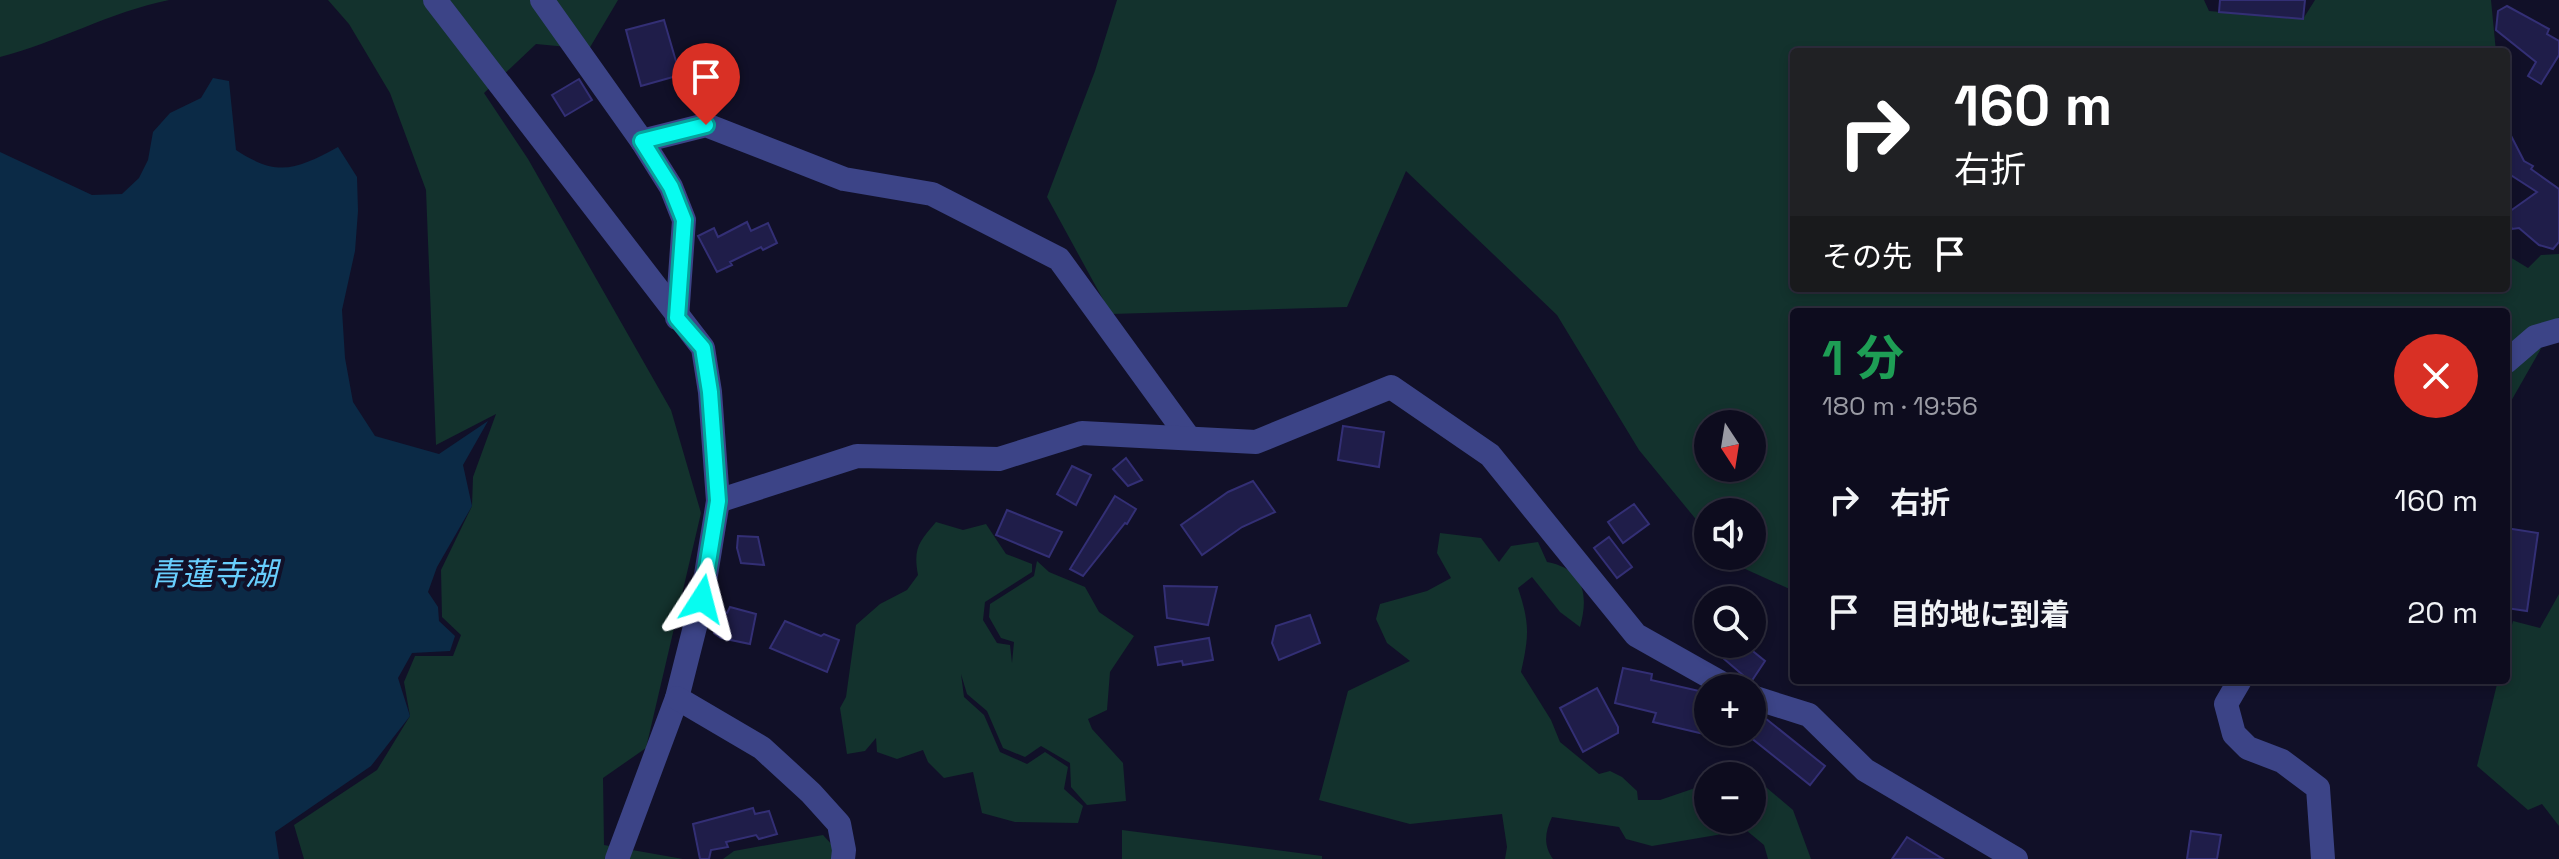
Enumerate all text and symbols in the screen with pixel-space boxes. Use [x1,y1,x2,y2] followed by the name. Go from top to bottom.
[672,43,740,125] pin
[684,55,728,99] icon: arrive
[1954,70,2112,141] text: 160 m
[1822,80,1926,184] icon: right
[1954,147,2026,193] text: 右折
[1928,232,1972,276] icon: arrive
[1822,237,1912,276] text: その先
[1822,328,1904,389] text: 1 分
[2394,334,2478,418] button: close
[1822,389,1978,423] text: 180 m · 19:56
[1694,410,1766,482] north arrow
[1694,410,1766,834] map controls
[1822,478,1866,522] icon: right
[2394,481,2478,520] text: 160 m
[1890,483,1950,522] text: 右折
[1694,498,1766,570] button: sound
[149,554,282,594] water label: 青蓮寺湖
[660,557,744,641] position arrow
[1694,586,1766,658] button: search
[1822,590,1866,634] icon: arrive
[2407,593,2478,632] text: 20 m
[1890,595,2070,634] text: 目的地に到着
[1694,674,1766,746] button: +
[1694,762,1766,834] button: −

